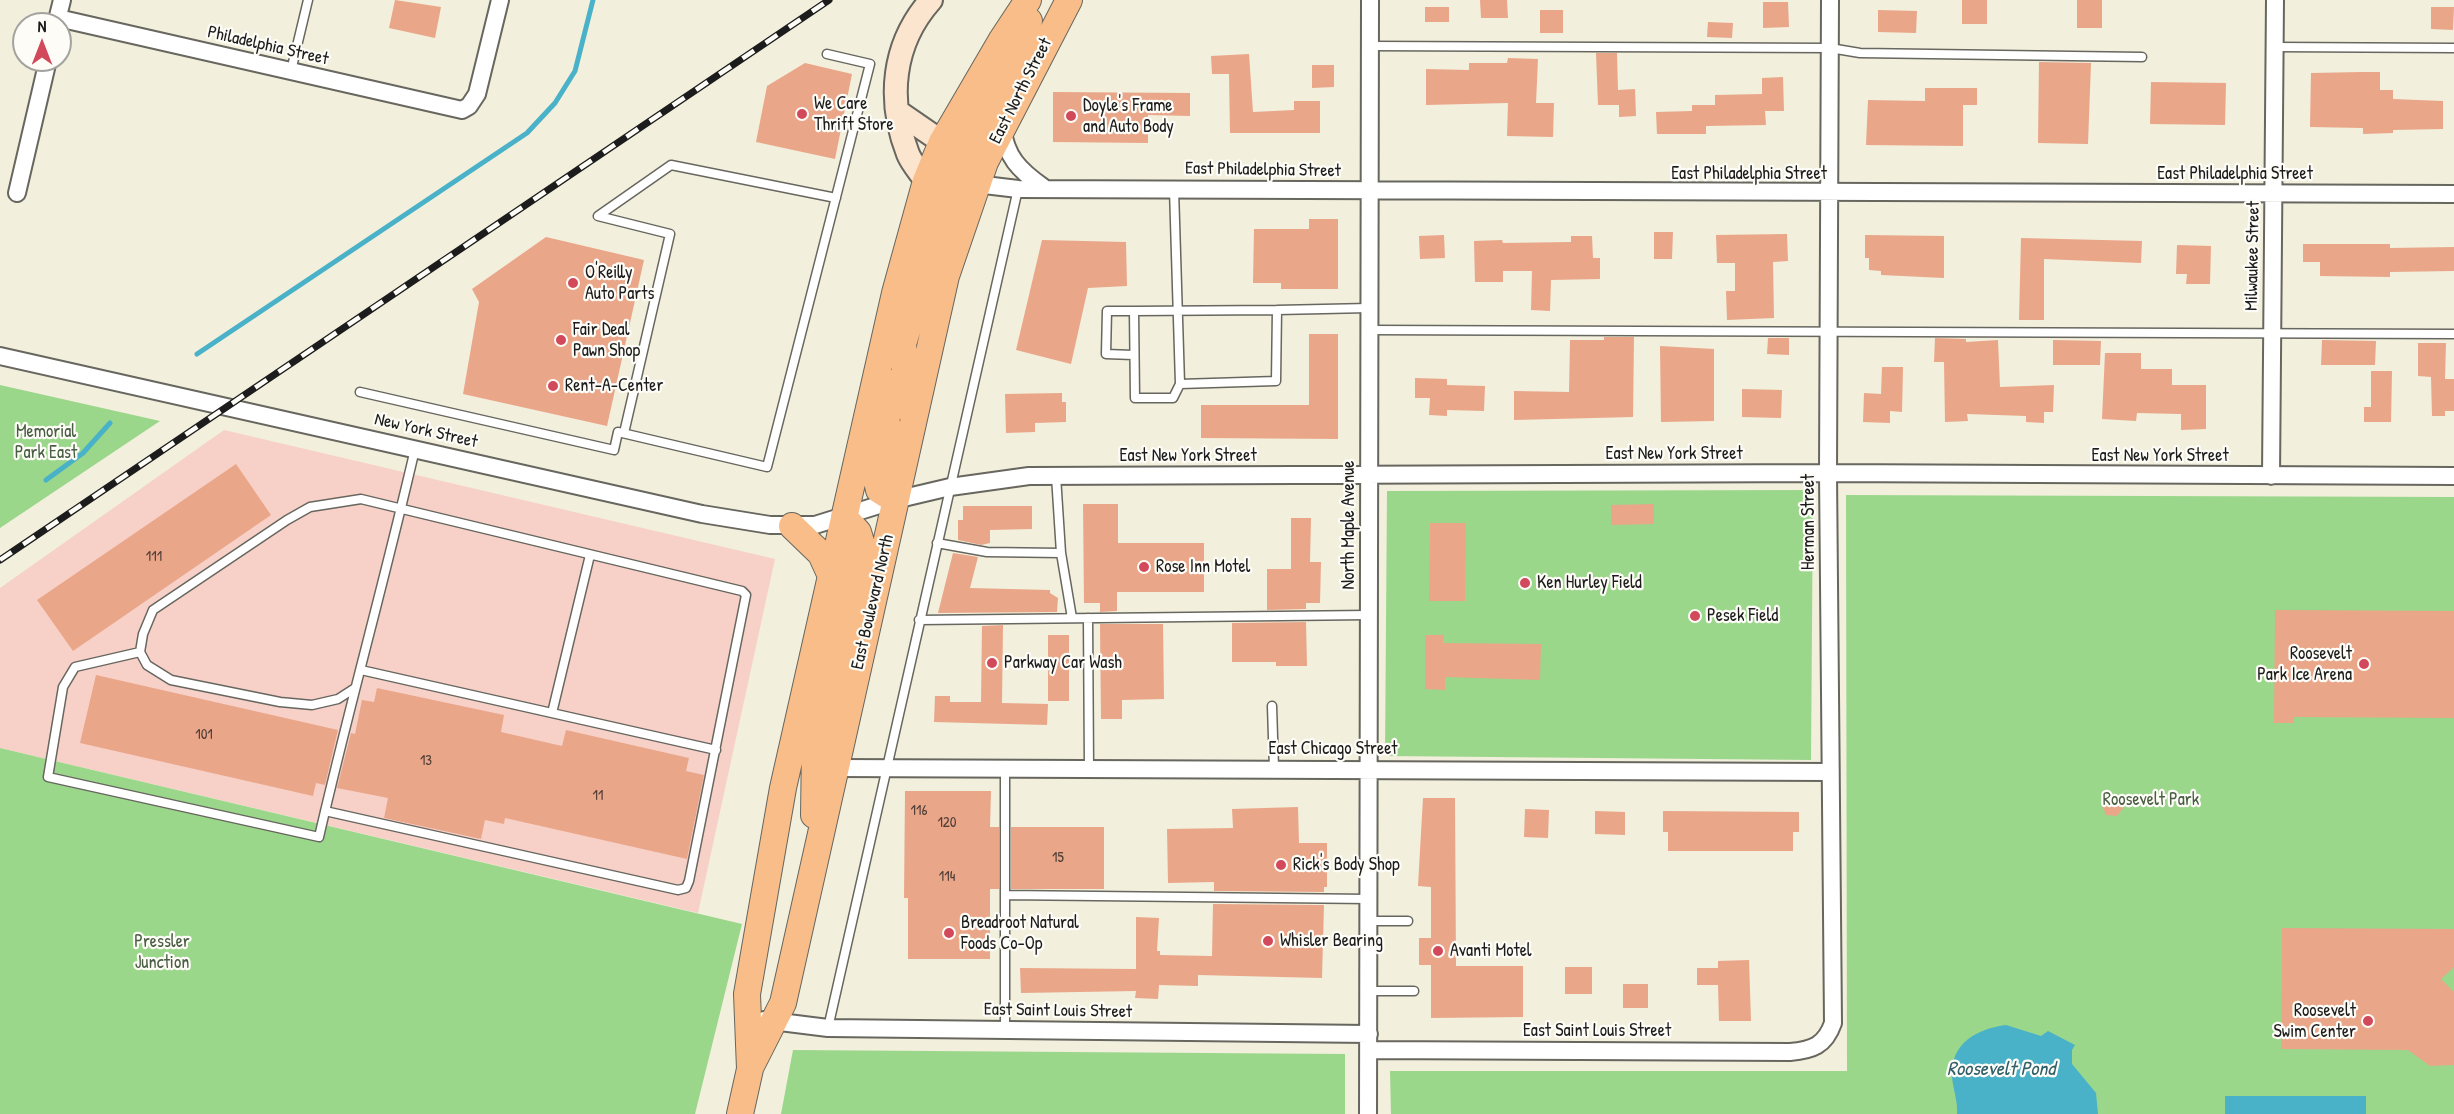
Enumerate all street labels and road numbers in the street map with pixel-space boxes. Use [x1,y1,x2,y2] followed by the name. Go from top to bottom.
[205,22,331,70] street label: Philadelphia Street
[985,34,1057,148] street label: East North Street
[1185,158,1341,182] street label: East Philadelphia Street
[1671,163,1827,185] street label: East Philadelphia Street
[2157,163,2313,185] street label: East Philadelphia Street
[2241,201,2265,311] street label: Milwaukee Street
[372,409,480,453] street label: New York Street
[1605,443,1743,465] street label: East New York Street
[1119,445,1257,467] street label: East New York Street
[2091,445,2229,467] street label: East New York Street
[1338,461,1360,589] street label: North Maple Avenue
[1798,474,1820,570] street label: Herman Street
[847,533,899,671] street label: East Boulevard North
[1268,738,1398,760] street label: East Chicago Street
[984,999,1132,1023] street label: East Saint Louis Street
[1523,1020,1671,1042] street label: East Saint Louis Street

